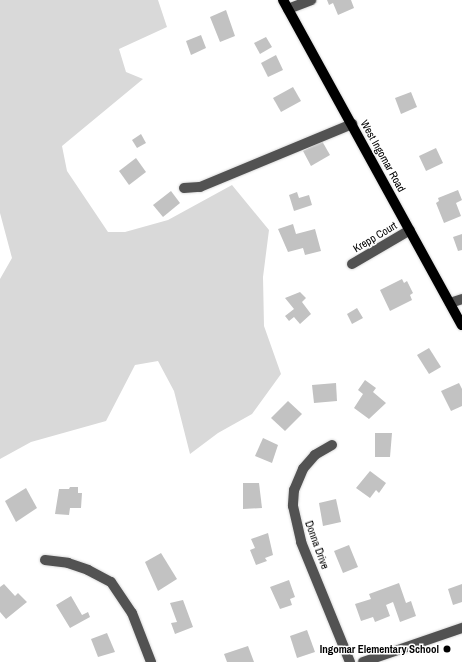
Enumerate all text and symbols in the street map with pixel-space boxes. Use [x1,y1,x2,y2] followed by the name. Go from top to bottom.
[358,118,408,194] street label: West Ingomar Road
[351,219,399,255] street label: Krepp Court
[302,519,332,571] street label: Donna Drive
[320,642,439,656] place label: Ingomar Elementary School
[442,644,452,654] marker: Ingomar Elementary School

